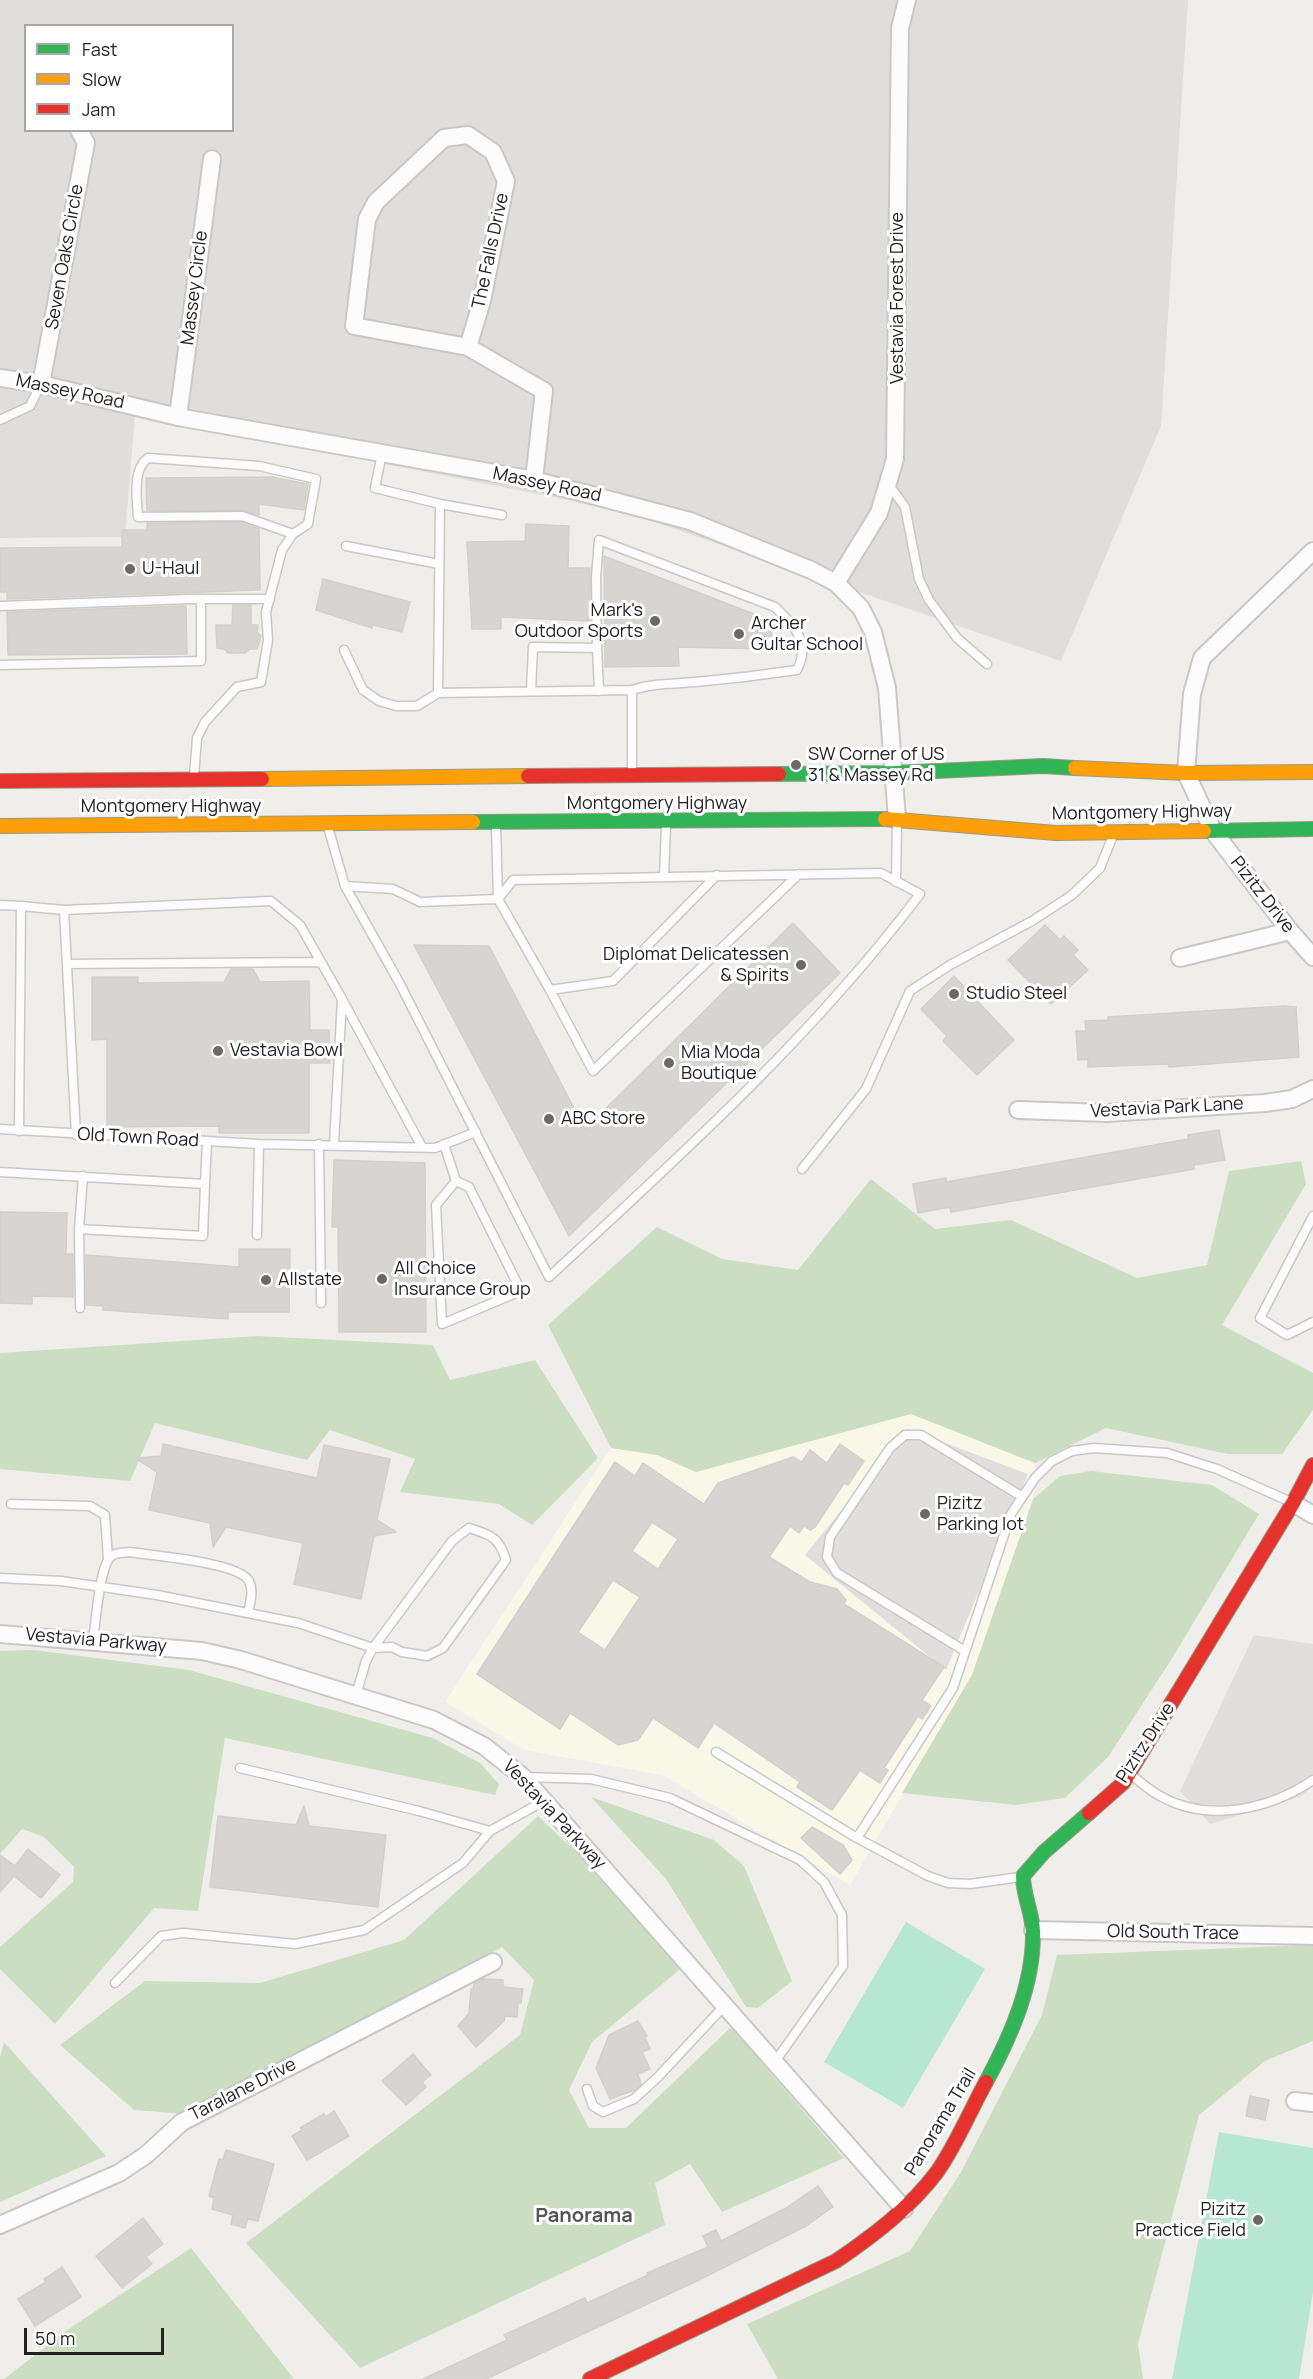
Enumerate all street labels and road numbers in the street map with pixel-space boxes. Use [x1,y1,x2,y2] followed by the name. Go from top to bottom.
[42,183,88,331] street label: Seven Oaks Circle
[468,191,514,311] street label: The Falls Drive
[887,212,909,384] street label: Vestavia Forest Drive
[177,229,213,347] street label: Massey Circle
[14,370,126,414] street label: Massey Road
[491,463,603,507] street label: Massey Road
[567,793,747,815] street label: Montgomery Highway
[81,796,261,818] street label: Montgomery Highway
[1052,801,1232,825] street label: Montgomery Highway
[1225,852,1299,938] street label: Pizitz Drive
[1090,1093,1244,1123] street label: Vestavia Park Lane
[77,1124,199,1152] street label: Old Town Road
[25,1624,167,1658] street label: Vestavia Parkway
[1112,1699,1180,1787] street label: Pizitz Drive
[498,1756,610,1874] street label: Vestavia Parkway
[1107,1921,1239,1945] street label: Old South Trace
[186,2054,300,2126] street label: Taralane Drive
[901,2065,981,2179] street label: Panorama Trail

